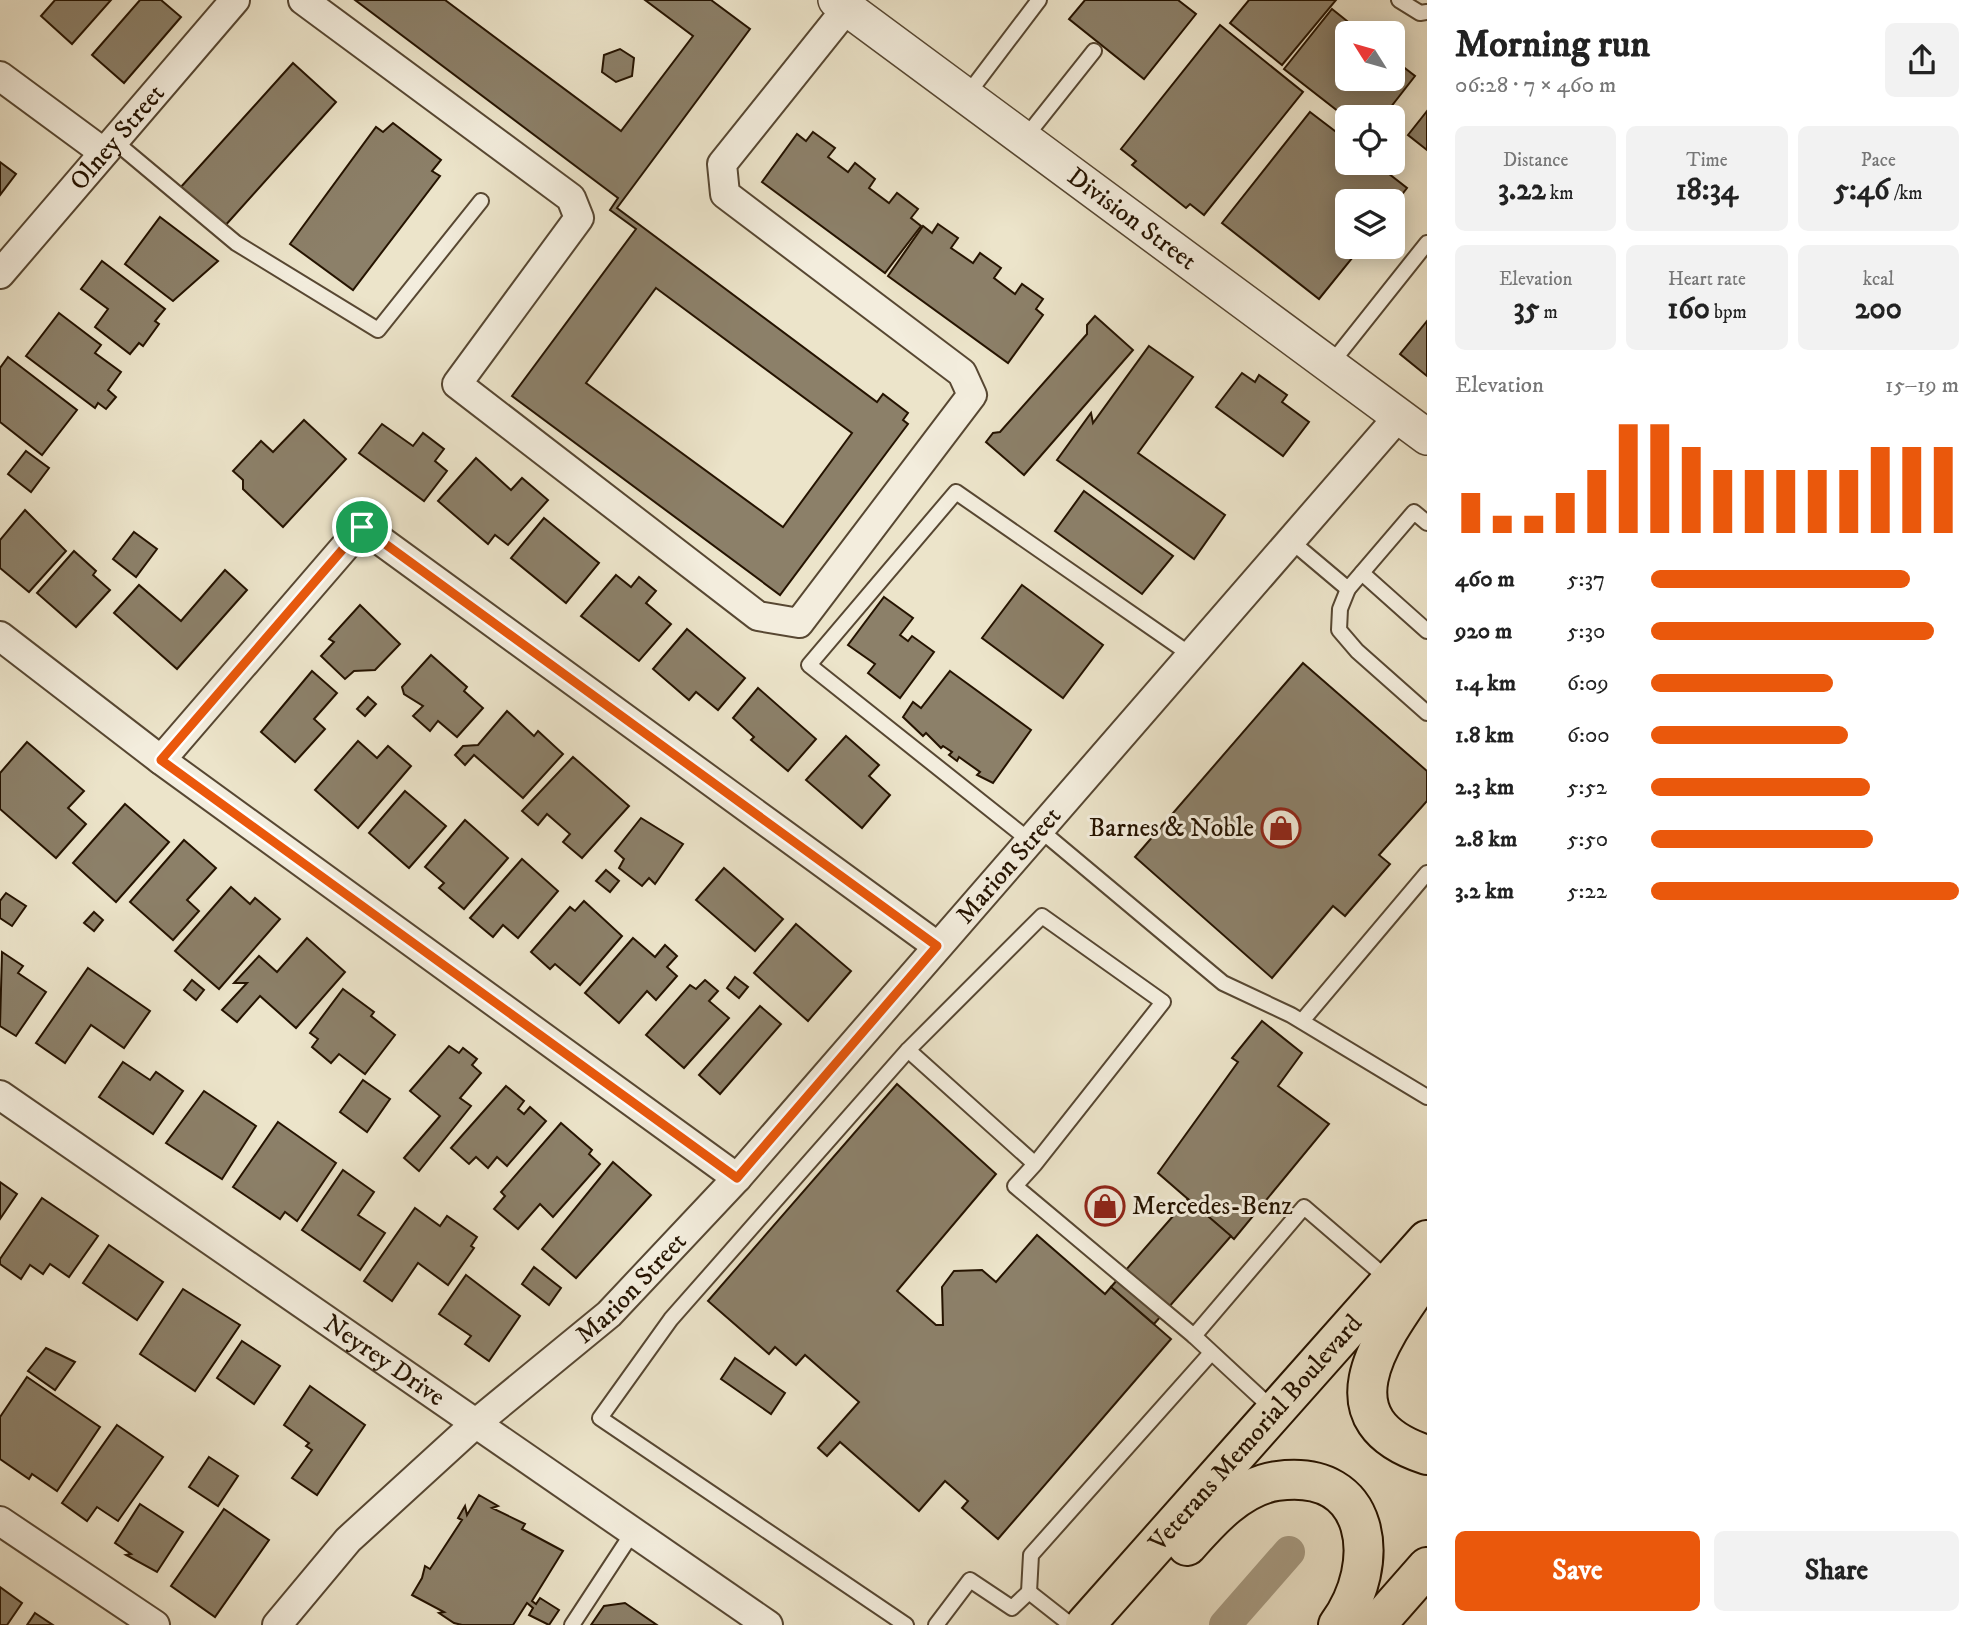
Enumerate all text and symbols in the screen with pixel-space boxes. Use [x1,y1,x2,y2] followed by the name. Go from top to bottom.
[1335,21,1405,91] north arrow
[1335,21,1405,259] map controls
[1455,21,1650,69] text: Morning run
[1885,23,1959,97] button: share
[1455,71,1616,100] text: 06:28 · 7 × 460 m
[62,77,172,197] street label: Olney Street
[1335,105,1405,175] button: locate
[1503,149,1568,172] text: Distance
[1686,149,1728,172] text: Time
[1861,149,1896,172] text: Pace
[1061,160,1203,278] street label: Division Street
[1498,172,1546,209] text: 3.22
[1676,172,1738,209] text: 18:34
[1834,172,1890,209] text: 5:46
[1546,182,1573,205] text: km
[1890,182,1923,205] text: /km
[1335,189,1405,259] button: layers
[1499,268,1572,291] text: Elevation
[1668,268,1746,291] text: Heart rate
[1863,268,1894,291] text: kcal
[1513,291,1540,328] text: 35
[1667,291,1710,328] text: 160
[1855,291,1902,328] text: 200
[1540,301,1558,324] text: m
[1710,301,1747,324] text: bpm
[1455,371,1544,400] text: Elevation
[1885,371,1959,400] text: 15–19 m
[332,497,392,557] pin
[343,508,381,546] icon: arrive
[1455,565,1515,594] text: 460 m
[1567,565,1605,594] text: 5:37
[1455,617,1512,646] text: 920 m
[1567,617,1605,646] text: 5:30
[1455,669,1516,698] text: 1.4 km
[1567,669,1609,698] text: 6:09
[1455,721,1514,750] text: 1.8 km
[1567,721,1610,750] text: 6:00
[1455,773,1514,802] text: 2.3 km
[1567,773,1607,802] text: 5:52
[949,800,1068,931] street label: Marion Street
[1260,807,1302,849] shop icon: Barnes & Noble
[1089,812,1254,845] place label: Barnes & Noble
[1455,825,1517,854] text: 2.8 km
[1567,825,1608,854] text: 5:50
[1455,877,1514,906] text: 3.2 km
[1567,877,1607,906] text: 5:22
[1084,1185,1126,1227] shop icon: Mercedes-Benz
[1132,1190,1293,1223] place label: Mercedes-Benz
[569,1225,694,1351] street label: Marion Street
[317,1307,451,1414] street label: Neyrey Drive
[1141,1308,1370,1559] street label: Veterans Memorial Boulevard
[1455,1531,1700,1611] button: Save
[1714,1531,1959,1611] button: Share

